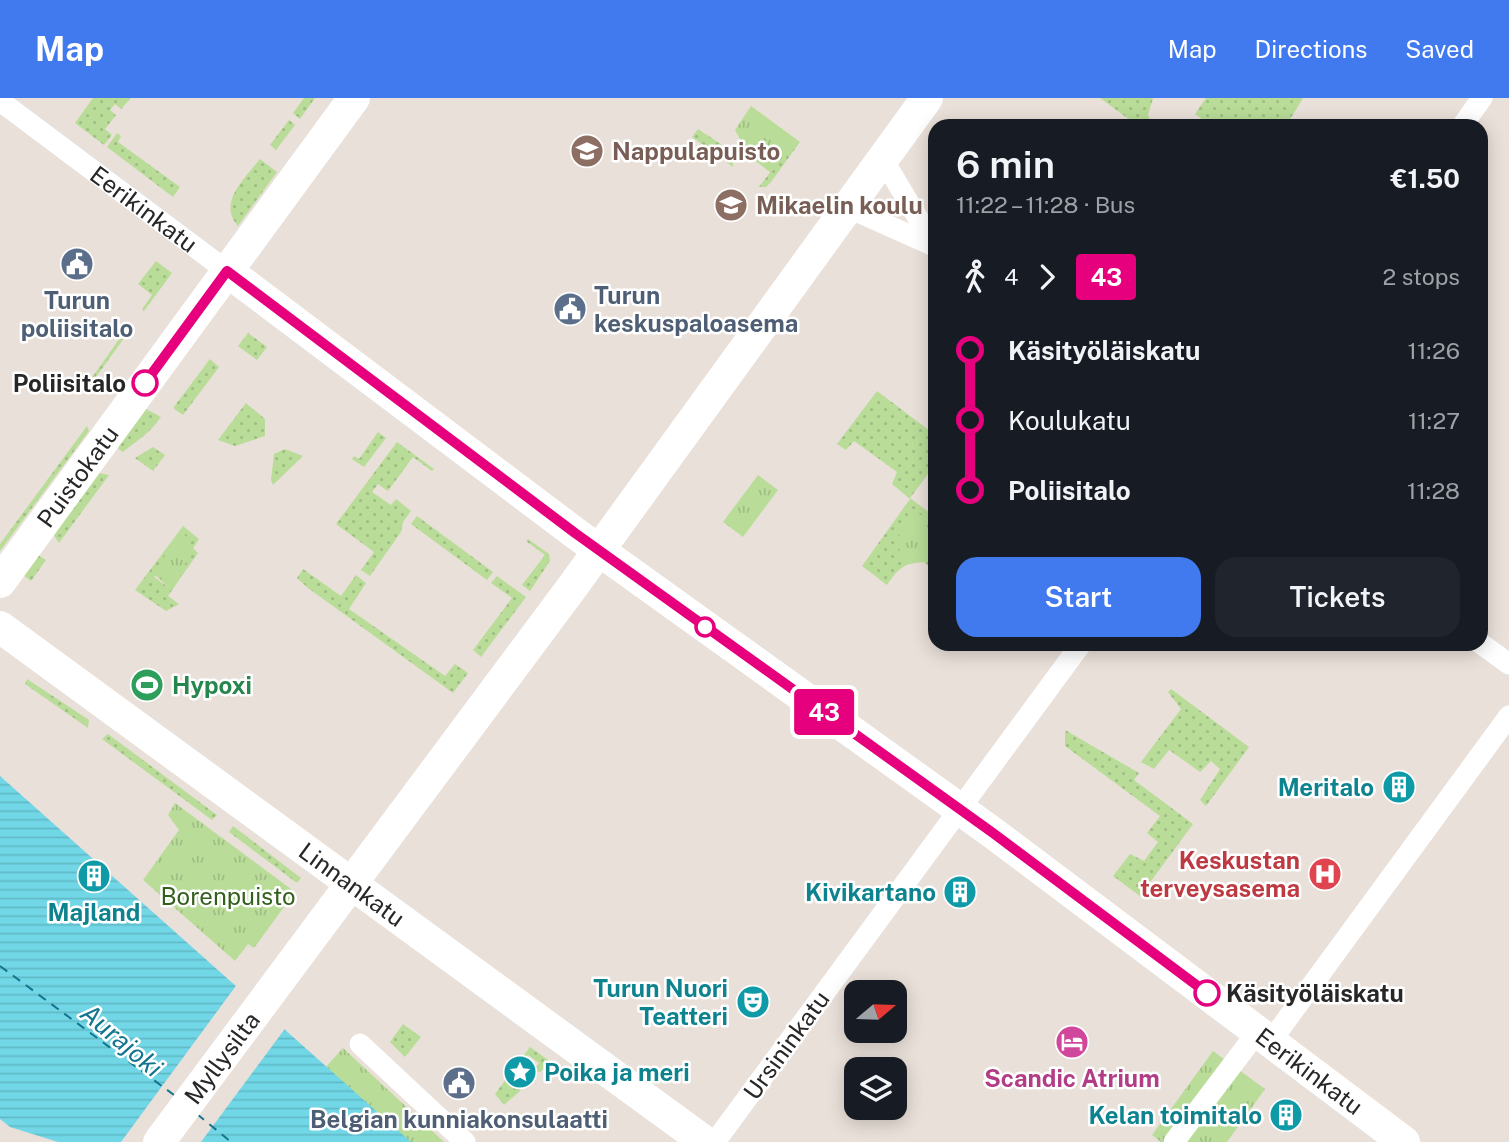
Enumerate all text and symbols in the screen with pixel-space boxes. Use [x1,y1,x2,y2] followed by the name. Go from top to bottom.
[35,30,104,68] text: Map
[1168,35,1217,63] text: Map
[1255,35,1367,63] text: Directions
[1405,35,1474,63] text: Saved
[568,132,606,170] school or university icon: Nappulapuisto
[612,137,780,165] place label: Nappulapuisto
[956,142,1055,187] text: 6 min
[85,160,203,258] street label: Eerikinkatu
[1391,163,1460,194] text: €1.50
[712,186,750,224] school or university icon: Mikaelin koulu
[756,191,923,219] place label: Mikaelin koulu
[956,191,1135,218] text: 11:22 – 11:28 · Bus
[58,245,96,283] public building icon: Turun poliisitalo
[956,258,994,296] icon: walk
[1028,258,1066,296] icon: forward
[1004,263,1018,290] text: 4
[1090,263,1122,291] text: 43
[1382,263,1460,290] text: 2 stops
[594,281,798,337] place label: Turun keskuspaloasema
[21,286,133,342] place label: Turun poliisitalo
[551,290,589,328] public building icon: Turun keskuspaloasema
[1008,335,1200,366] text: Käsityöläiskatu
[1408,337,1460,364] text: 11:26
[13,369,126,397] place label: Poliisitalo
[132,370,158,396] marker: Poliisitalo
[1008,405,1131,436] text: Koulukatu
[1408,407,1460,434] text: 11:27
[31,420,124,532] street label: Puistokatu
[1008,475,1131,506] text: Poliisitalo
[1407,477,1460,504] text: 11:28
[956,557,1201,637] button: Start
[1215,557,1460,637] button: Tickets
[695,617,715,637] unlabelled marker
[128,666,166,704] sports icon: Hypoxi
[172,671,252,699] place label: Hypoxi
[792,689,856,735] line badge: 43
[808,698,840,726] text: 43
[1380,768,1418,806] building icon: Meritalo
[1278,773,1374,801] place label: Meritalo
[294,836,410,932] street label: Linnankatu
[1140,846,1300,902] place label: Keskustan terveysasema
[1306,855,1344,893] hospital icon: Keskustan terveysasema
[75,857,113,895] building icon: Majland
[941,873,979,911] building icon: Kivikartano
[805,878,936,906] place label: Kivikartano
[160,882,296,910] park label: Borenpuisto
[48,898,140,926] place label: Majland
[593,974,728,1030] place label: Turun Nuori Teatteri
[1226,979,1404,1007] place label: Käsityöläiskatu
[844,980,906,1043] north arrow
[844,980,907,1120] map controls
[1194,980,1220,1006] marker: Käsityöläiskatu
[734,983,772,1021] theatre icon: Turun Nuori Teatteri
[737,985,835,1105] street label: Ursininkatu
[75,997,169,1083] water label: Aurajoki
[178,1006,265,1109] street label: Myllysilta
[1251,1022,1368,1120] street label: Eerikinkatu
[1053,1023,1091,1061] hotel icon: Scandic Atrium
[501,1053,539,1091] place icon: Poika ja meri
[844,1057,907,1120] button: layers
[544,1058,690,1086] place label: Poika ja meri
[440,1064,478,1102] public building icon: Belgian kunniakonsulaatti
[984,1064,1160,1092] place label: Scandic Atrium
[1267,1096,1305,1134] building icon: Kelan toimitalo
[1088,1101,1262,1129] place label: Kelan toimitalo
[310,1105,608,1133] place label: Belgian kunniakonsulaatti

